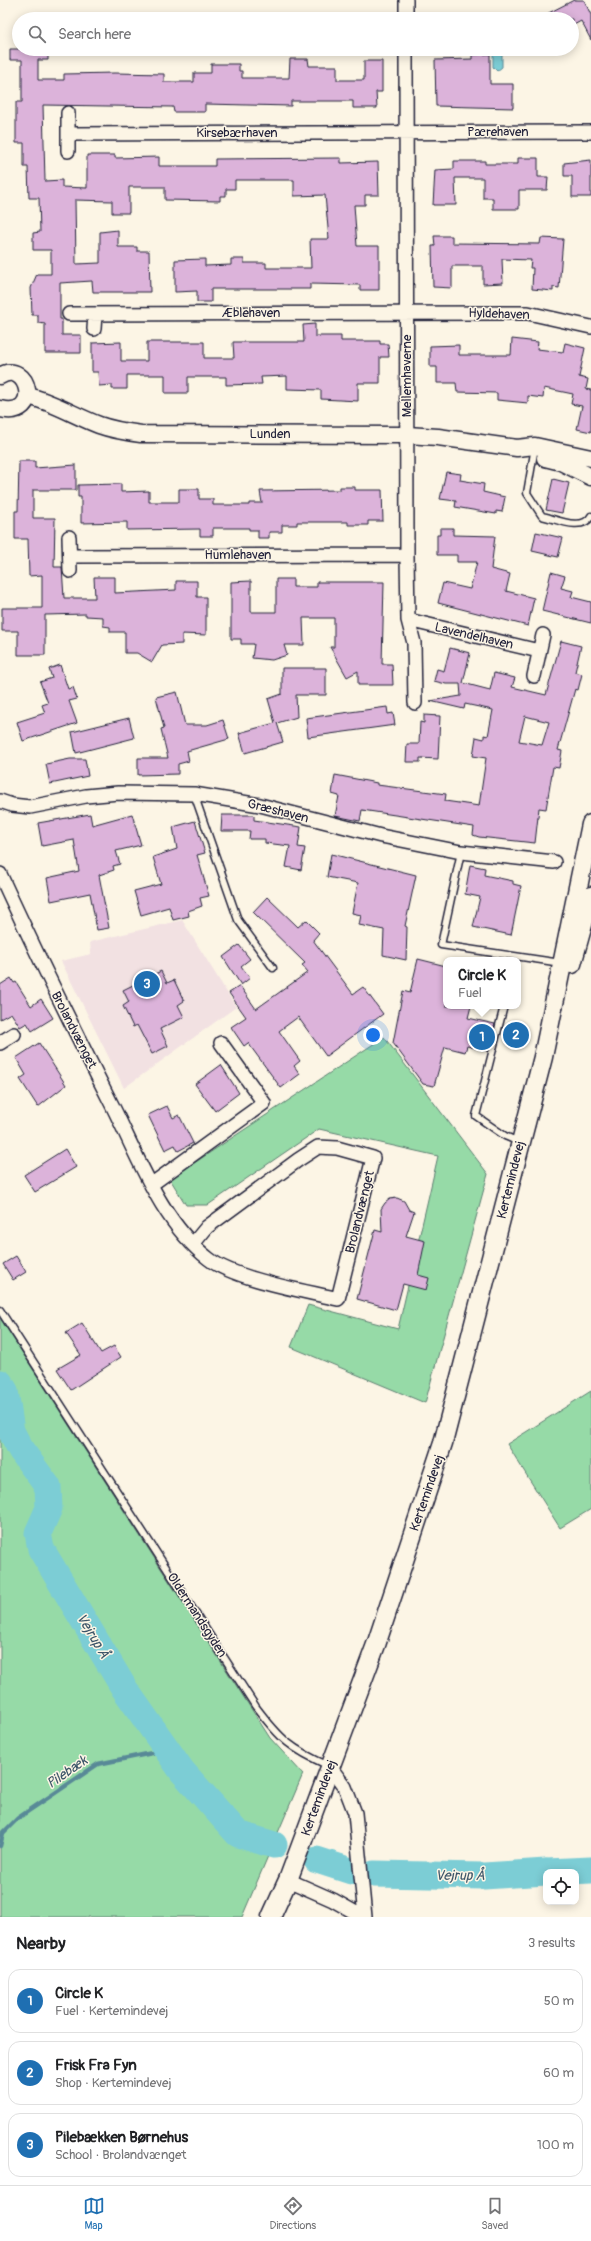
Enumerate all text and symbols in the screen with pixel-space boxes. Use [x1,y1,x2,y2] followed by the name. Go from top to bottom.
[12,12,579,56] search box
[26,23,48,45] icon: search
[58,25,131,44] text: Search here
[467,124,529,140] street label: Pærehaven
[196,125,278,141] street label: Kirsebærhaven
[222,305,280,321] street label: Æblehaven
[468,305,530,323] street label: Hyldehaven
[399,334,415,417] street label: Mellemhaverne
[249,426,291,442] street label: Lunden
[205,547,271,563] street label: Humlehaven
[433,619,515,653] street label: Lavendelhaven
[246,796,310,826] street label: Græshaven
[443,957,521,1009] popup
[458,966,506,985] text: Circle K
[134,969,160,999] pin: 3
[458,985,482,1001] text: Fuel
[48,989,101,1072] street label: Brolandvænget
[503,1020,529,1050] pin: 2
[469,1022,495,1052] pin: 1
[363,1025,383,1045] your location
[494,1139,528,1221] street label: Kertemindevej
[342,1168,378,1255] street label: Brolandvænget
[406,1453,448,1533] street label: Kertemindevej
[164,1570,230,1660] street label: Oldermandsgyden
[73,1610,114,1662] water label: Vejrup Å
[43,1751,92,1792] water label: Pilebæk
[298,1758,340,1838] street label: Kertemindevej
[435,1866,485,1884] water label: Vejrup Å
[543,1869,579,1905] map controls
[543,1869,579,1905] button: locate
[16,1933,65,1954] text: Nearby
[528,1935,575,1951] text: 3 results
[55,1984,103,2003] text: Circle K
[27,1993,33,2009] text: 1
[544,1993,574,2009] text: 50 m
[55,2003,168,2019] text: Fuel · Kertemindevej
[55,2056,137,2075] text: Frisk Fra Fyn
[26,2065,34,2081] text: 2
[543,2065,574,2081] text: 60 m
[55,2075,171,2091] text: Shop · Kertemindevej
[55,2128,188,2147] text: Pilebækken Børnehus
[26,2137,34,2153] text: 3
[537,2137,574,2153] text: 100 m
[55,2147,187,2163] text: School · Brolandvænget
[83,2195,105,2232] tab: Map
[270,2195,316,2232] tab: Directions
[481,2195,508,2232] tab: Saved

